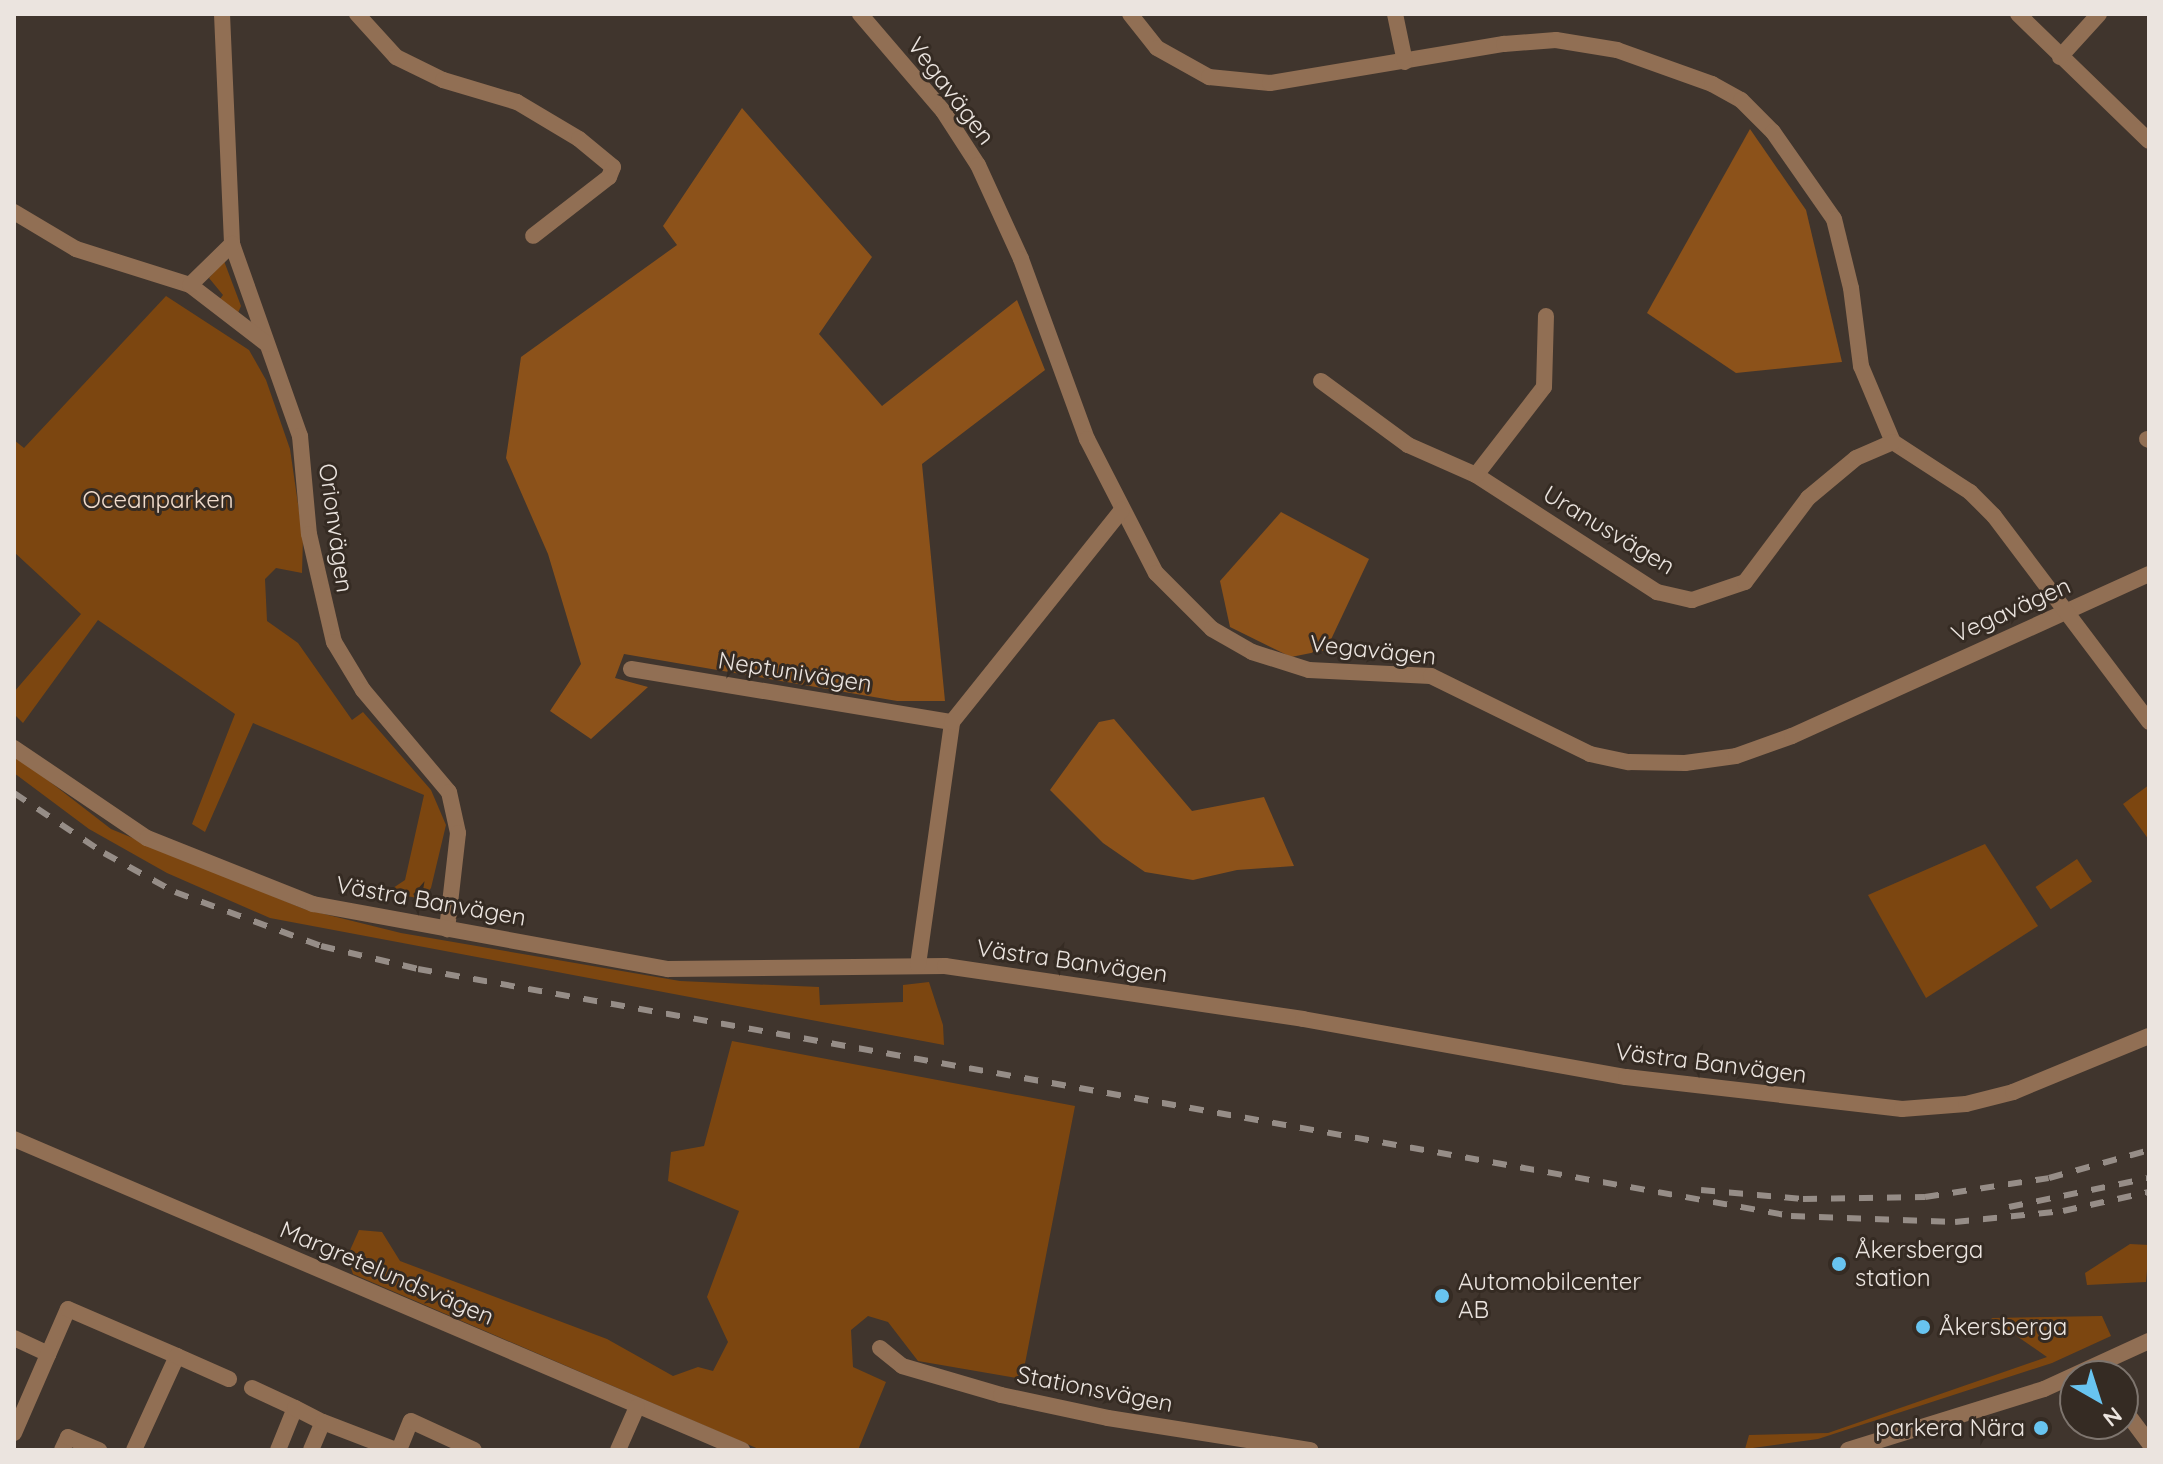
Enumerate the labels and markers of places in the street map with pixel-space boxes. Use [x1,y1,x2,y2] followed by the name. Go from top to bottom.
[1855,1236,1983,1292] place label: Åkersberga station
[1830,1255,1848,1273] marker: Åkersberga station
[1458,1268,1641,1324] place label: Automobilcenter AB
[1433,1287,1451,1305] marker: Automobilcenter AB
[1939,1313,2067,1341] place label: Åkersberga
[1914,1318,1932,1336] marker: Åkersberga
[1875,1414,2025,1442] place label: parkera Nära
[2032,1419,2050,1437] marker: parkera Nära

